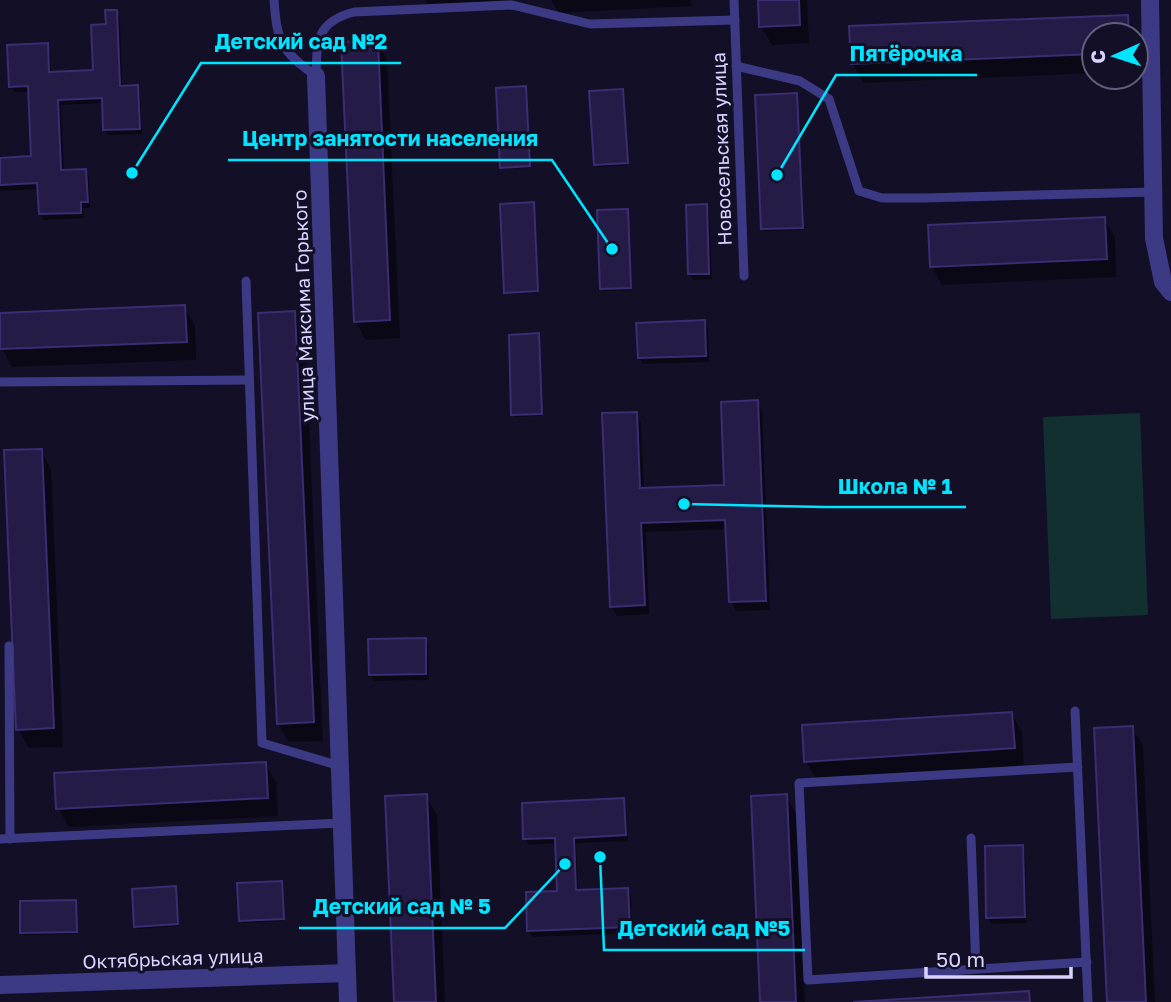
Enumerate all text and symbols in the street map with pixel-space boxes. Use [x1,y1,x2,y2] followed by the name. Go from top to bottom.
[201,21,401,63] callout: Детский сад №2
[1080,21,1150,91] north arrow
[215,28,387,54] text: Детский сад №2
[836,33,977,75] callout: Пятёрочка
[850,40,962,66] text: Пятёрочка
[1086,50,1109,64] text: С
[706,52,736,246] street label: Новосельская улица
[228,118,552,160] callout: Центр занятости населения
[242,125,538,151] text: Центр занятости населения
[287,189,319,423] street label: улица Максима Горького
[824,465,966,507] callout: Школа № 1
[838,473,952,499] text: Школа № 1
[299,886,505,928] callout: Детский сад № 5
[313,893,491,919] text: Детский сад № 5
[604,908,805,950] callout: Детский сад №5
[618,915,790,941] text: Детский сад №5
[926,936,1071,980] scale bar
[82,943,264,973] street label: Октябрьская улица
[936,946,985,972] text: 50 m

